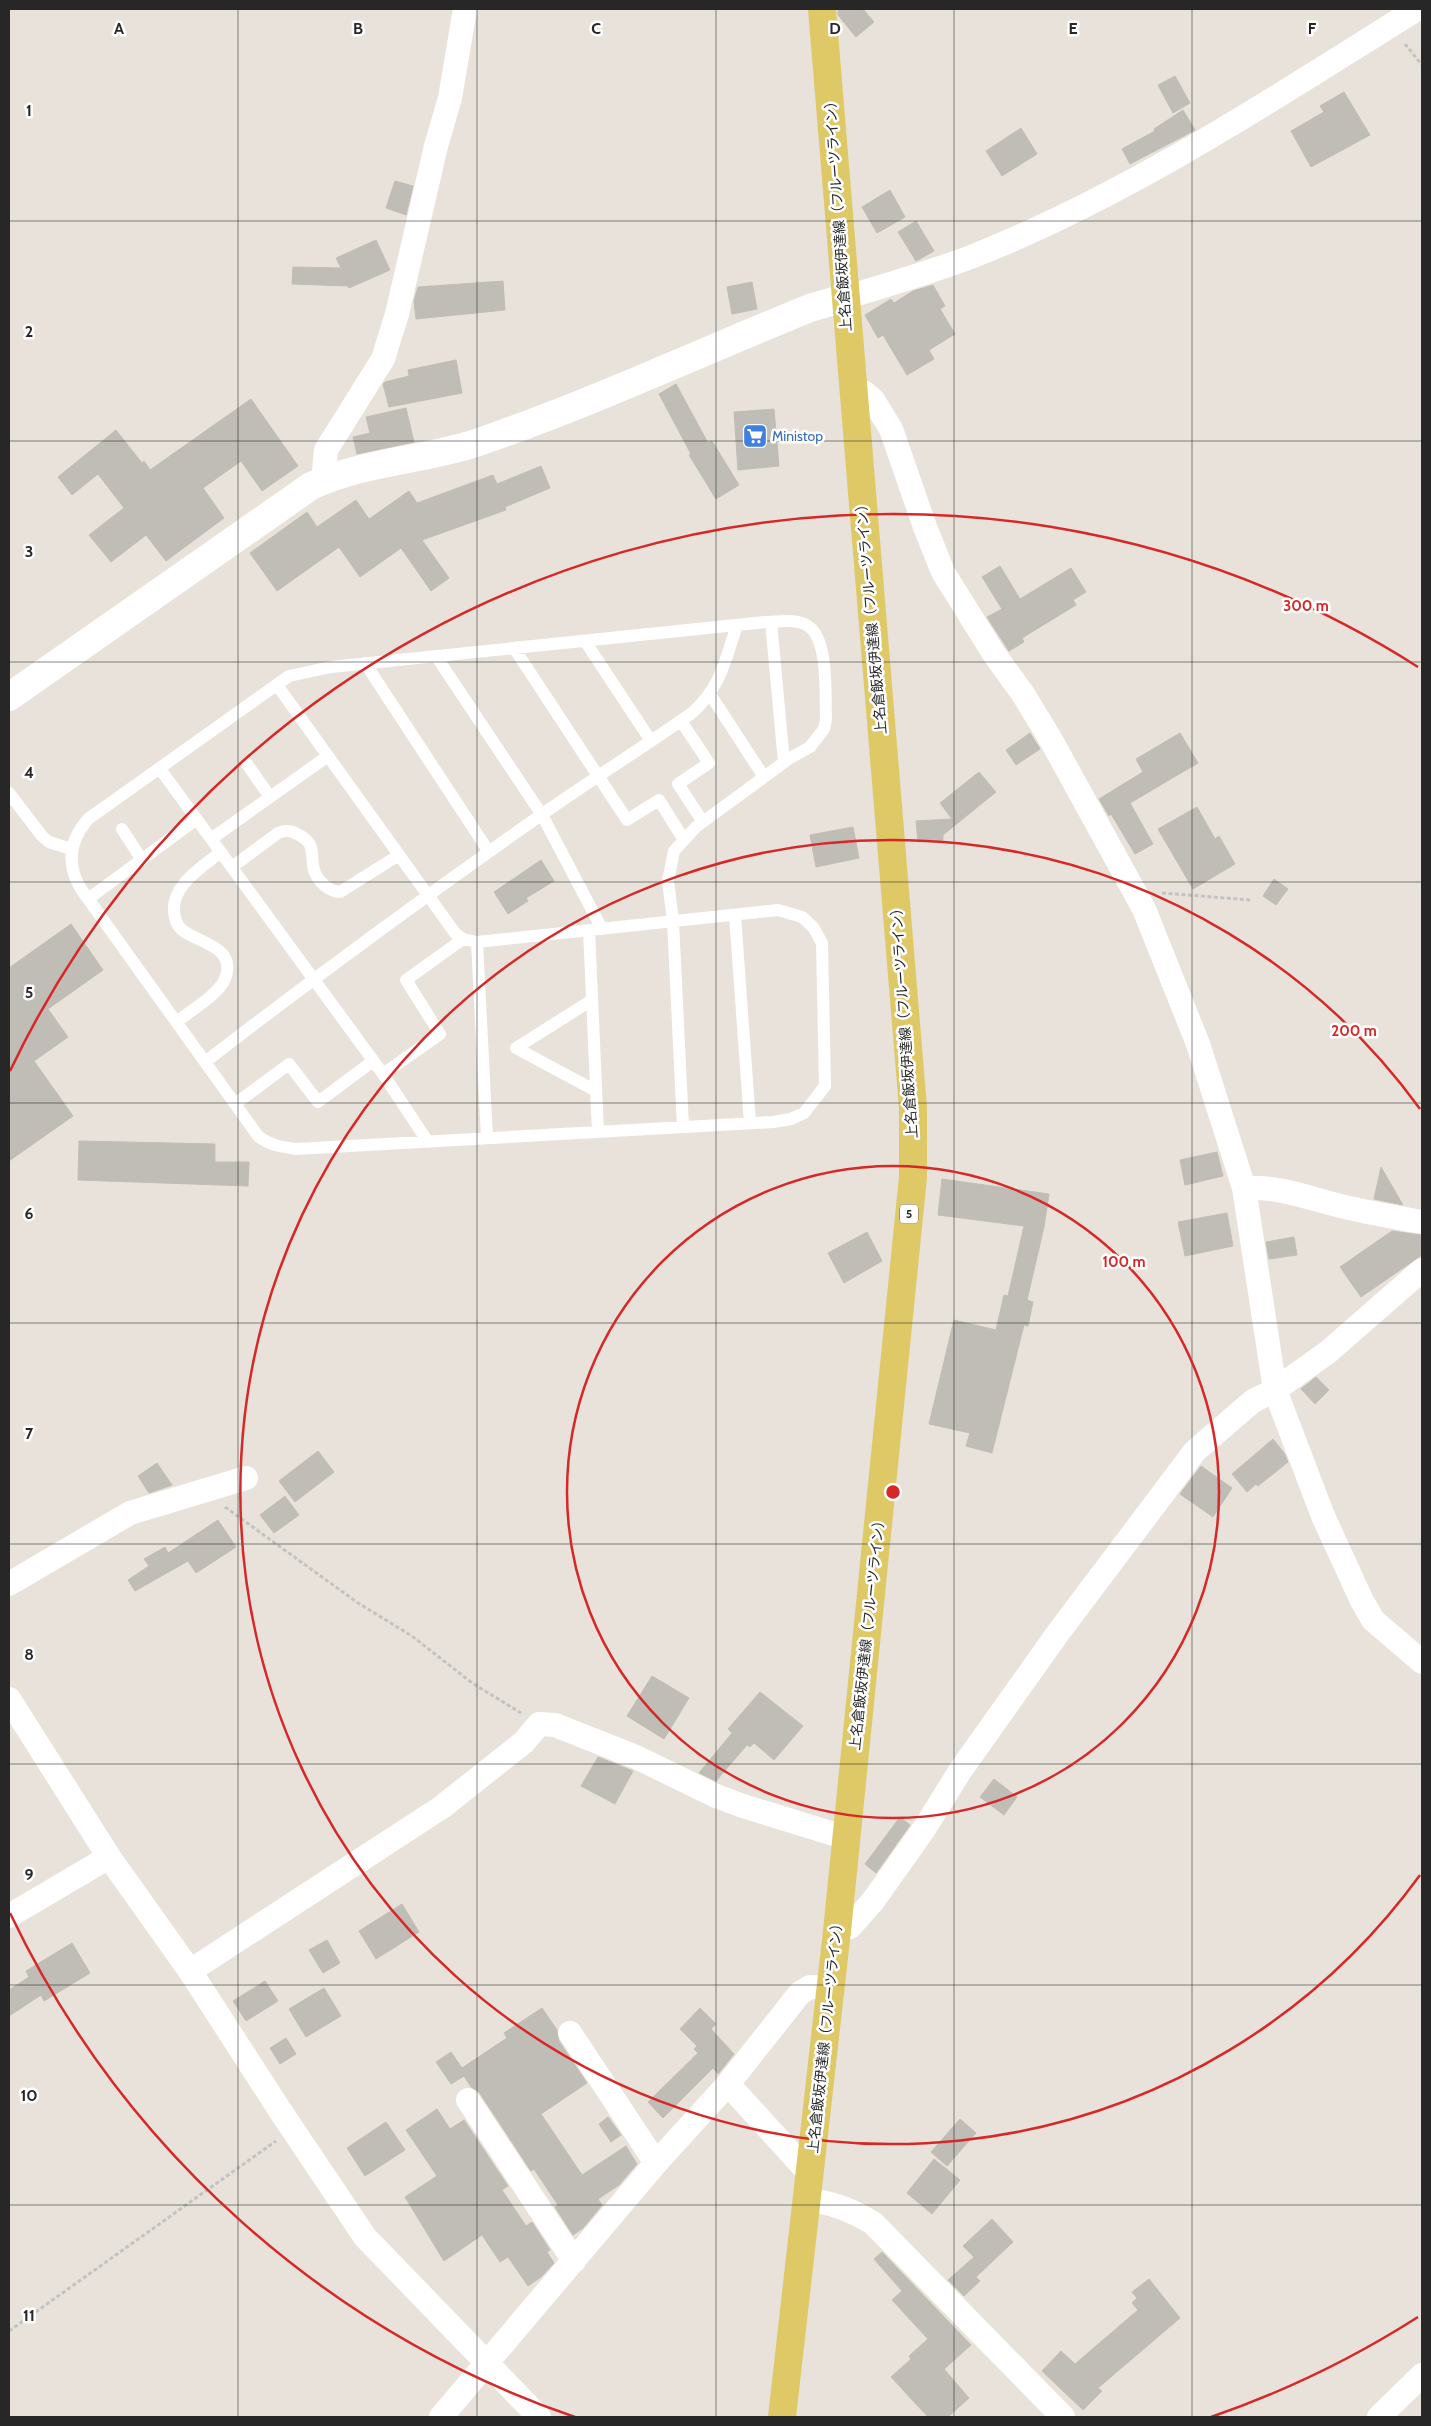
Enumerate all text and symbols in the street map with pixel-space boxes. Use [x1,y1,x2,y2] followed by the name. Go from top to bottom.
[114,19,124,38] text: A
[353,19,363,38] text: B
[591,19,601,38] text: C
[829,19,841,38] text: D
[1068,19,1078,38] text: E
[1308,19,1317,38] text: F
[821,94,855,332] street label: 上名倉飯坂伊達線（フルーツライン）
[26,101,32,120] text: 1
[25,322,33,341] text: 2
[742,423,768,449] supermarket icon: Ministop
[772,427,823,445] place label: Ministop
[852,497,890,735] street label: 上名倉飯坂伊達線（フルーツライン）
[25,542,33,561] text: 3
[1283,597,1329,615] text: 300 m
[24,763,34,782] text: 4
[887,901,921,1139] street label: 上名倉飯坂伊達線（フルーツライン）
[25,983,33,1002] text: 5
[1331,1022,1377,1040] text: 200 m
[25,1204,34,1223] text: 6
[900,1204,918,1224] road number: 5
[1102,1253,1146,1271] text: 100 m
[25,1424,34,1443] text: 7
[884,1483,902,1501] centre of rings
[846,1513,888,1751] street label: 上名倉飯坂伊達線（フルーツライン）
[24,1645,34,1664] text: 8
[25,1865,34,1884] text: 9
[804,1916,846,2154] street label: 上名倉飯坂伊達線（フルーツライン）
[20,2086,38,2105] text: 10
[23,2306,35,2325] text: 11

